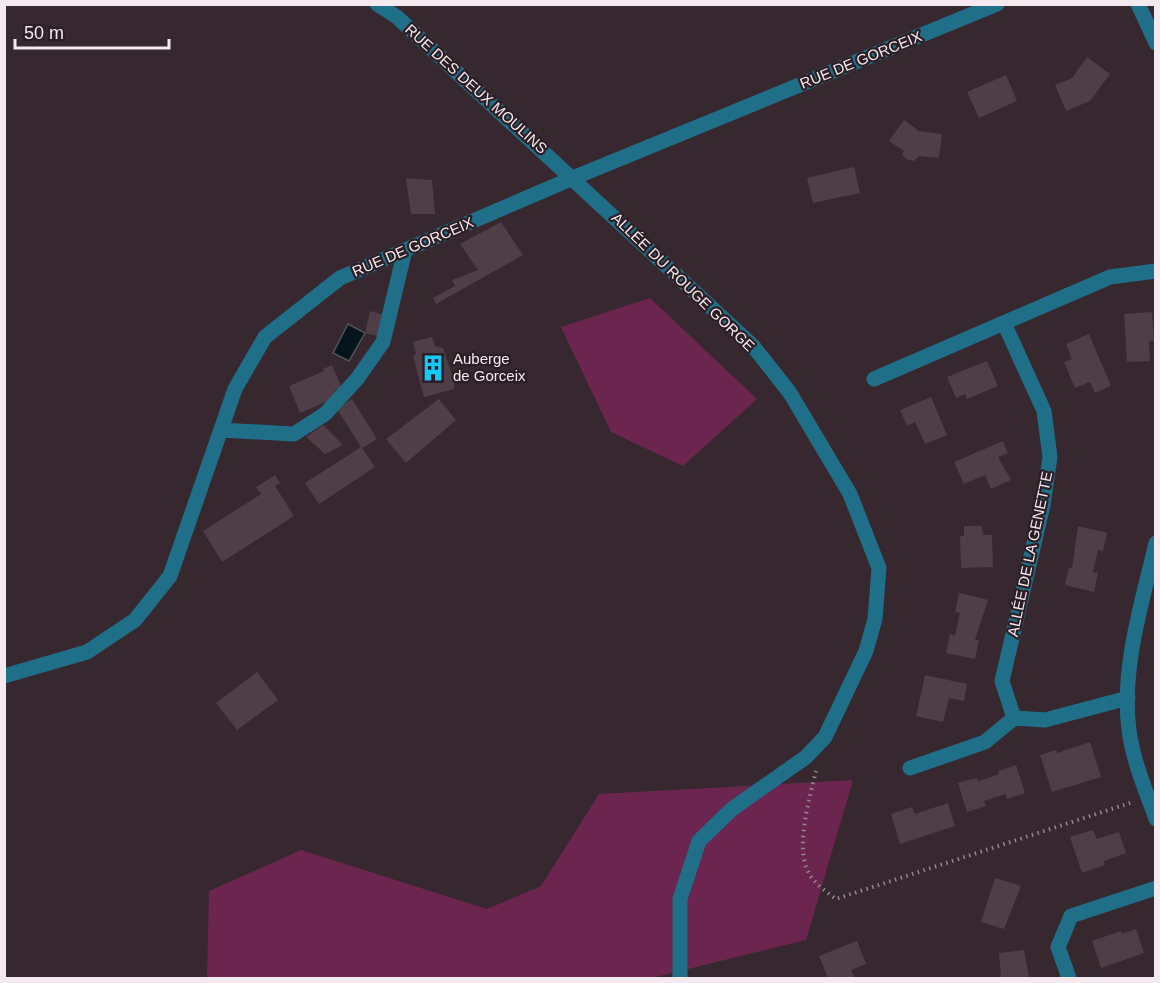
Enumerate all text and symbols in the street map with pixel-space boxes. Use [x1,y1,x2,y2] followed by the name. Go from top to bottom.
[15,12,170,50] scale bar
[402,20,551,157] street label: RUE DES DEUX MOULINS
[24,23,64,43] text: 50 m
[797,27,924,92] street label: RUE DE GORCEIX
[608,209,758,354] street label: ALLÉE DU ROUGE GORGE
[350,213,476,280] street label: RUE DE GORCEIX
[453,350,526,384] place label: Auberge de Gorceix
[418,353,448,383] building icon: Auberge de Gorceix
[1004,470,1055,638] street label: ALLÉE DE LA GENETTE

